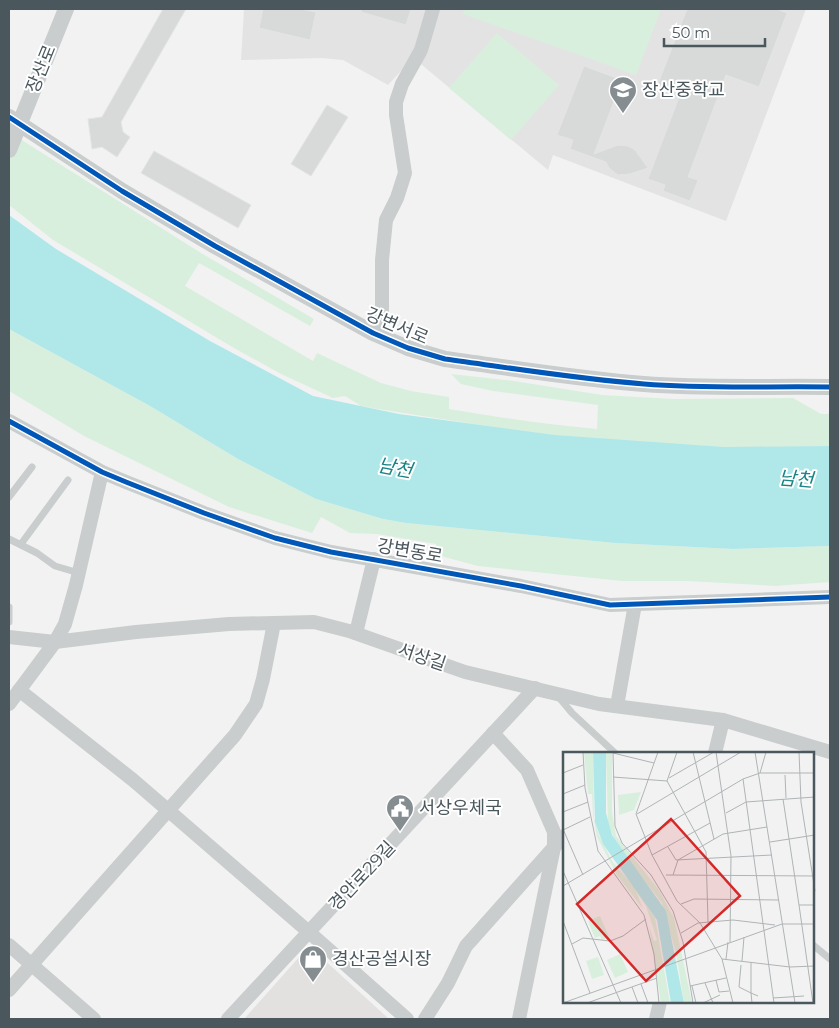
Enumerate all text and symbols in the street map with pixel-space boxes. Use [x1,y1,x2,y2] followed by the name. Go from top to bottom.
[664,15,765,47] scale bar
[672,23,710,42] text: 50 m
[21,42,61,96] street label: 장산로
[608,75,638,114] school or university icon: 장산중학교
[642,79,725,101] place label: 장산중학교
[362,303,432,349] street label: 강변서로
[376,454,416,483] water label: 남천
[778,466,816,492] water label: 남천
[375,534,445,568] street label: 강변동로
[395,639,449,675] street label: 서상길
[563,752,814,1003] inset map
[385,793,415,832] public building icon: 서상우체국
[419,797,502,819] place label: 서상우체국
[324,837,400,915] street label: 경안로29길
[298,944,328,983] shop icon: 경산공설시장
[332,948,431,970] place label: 경산공설시장

